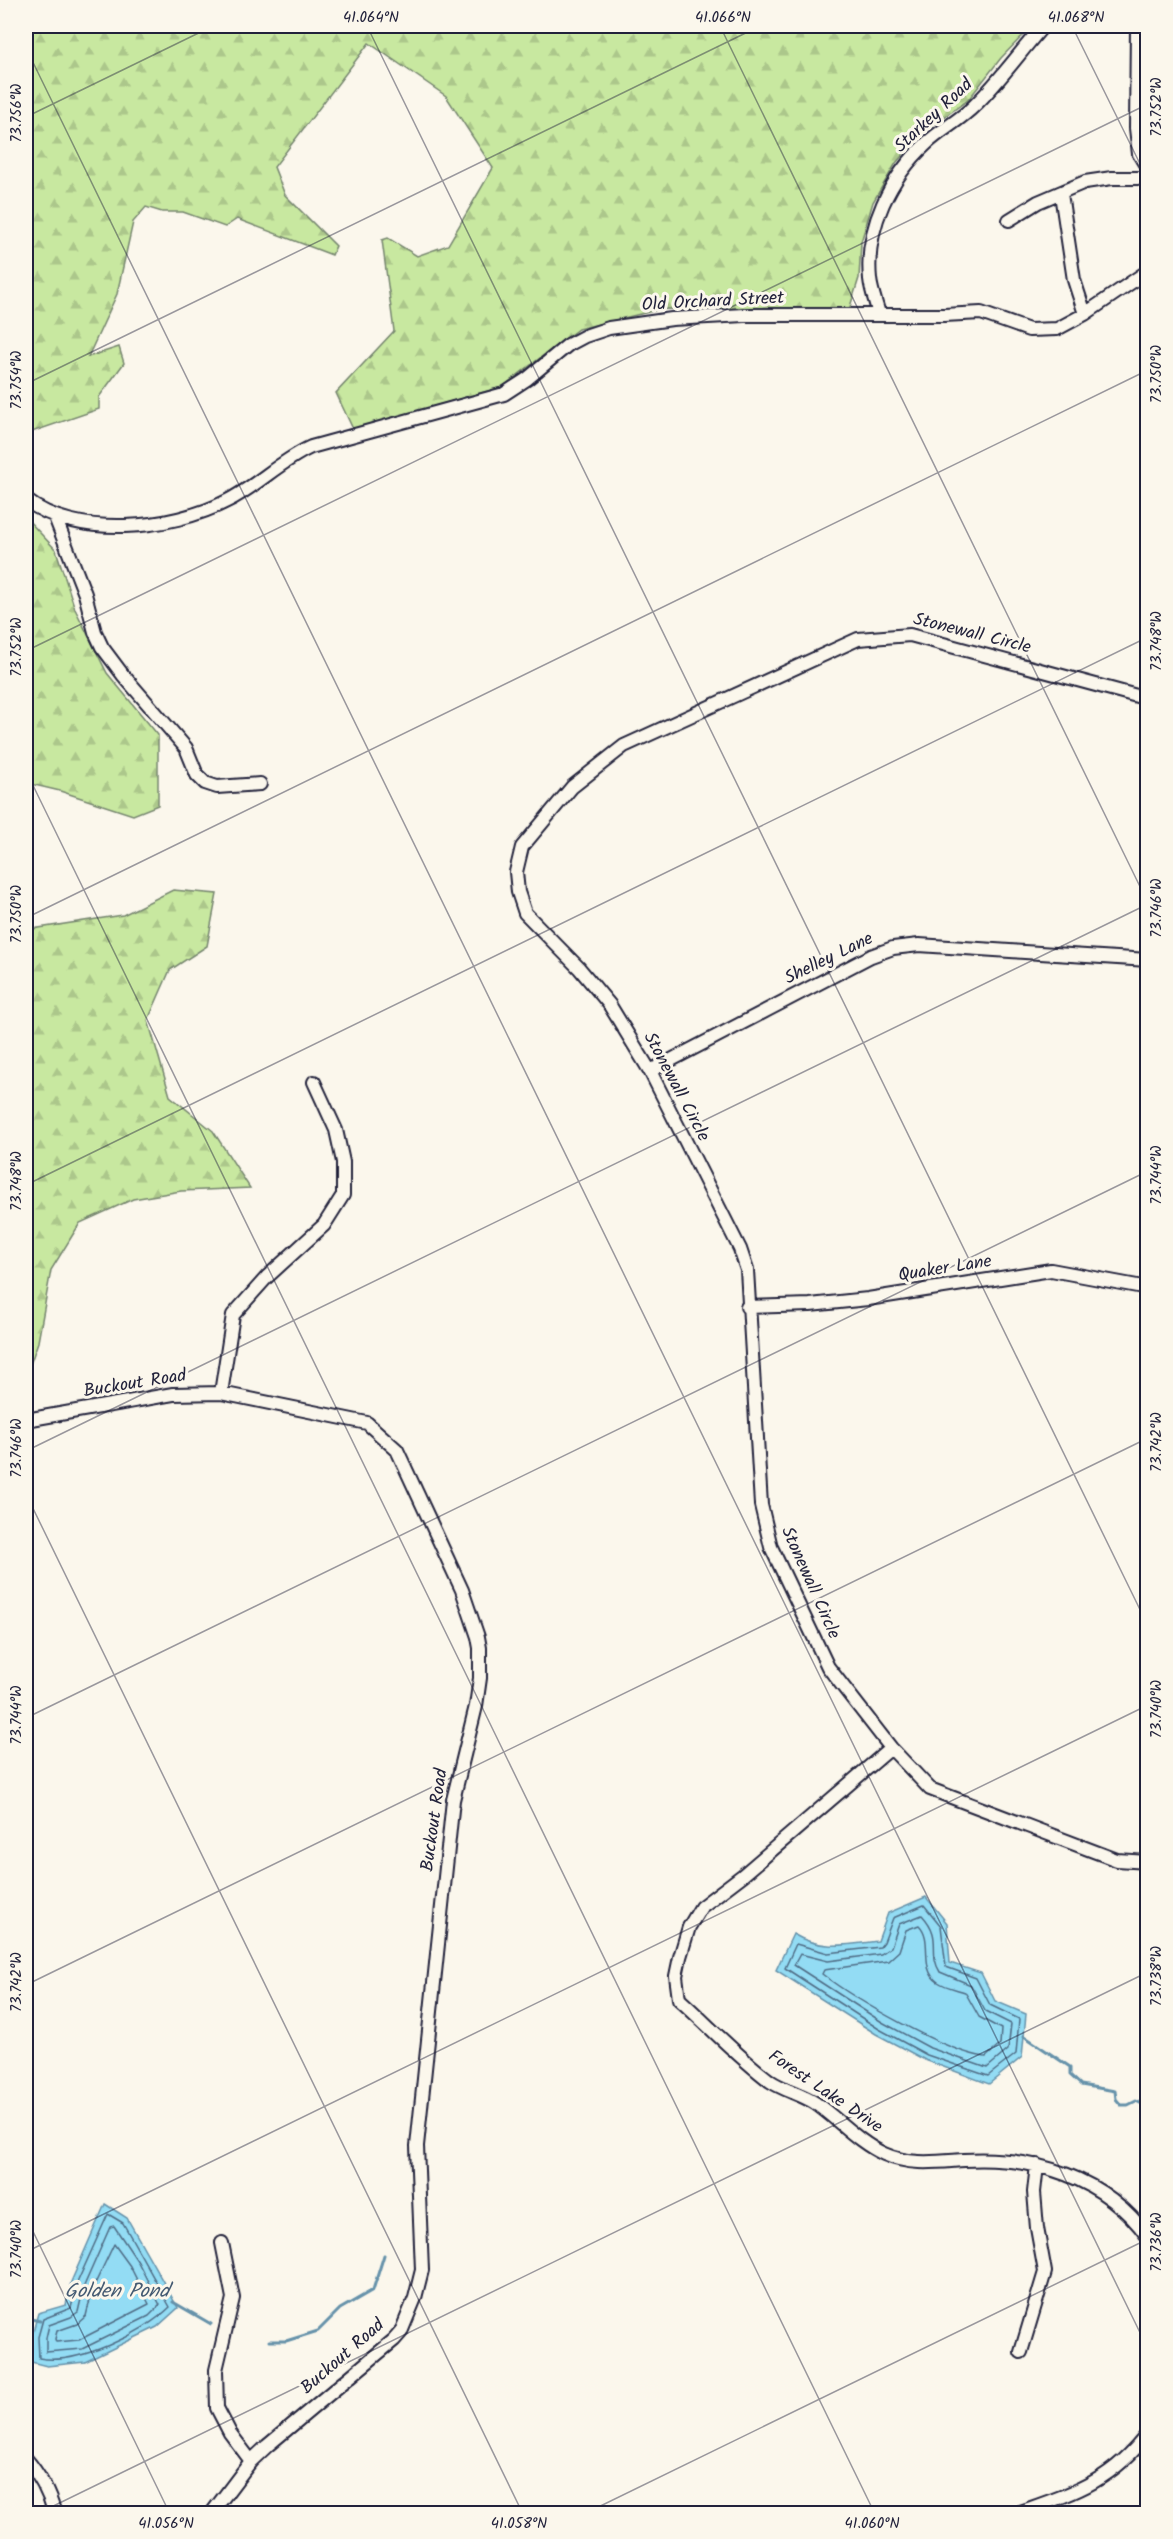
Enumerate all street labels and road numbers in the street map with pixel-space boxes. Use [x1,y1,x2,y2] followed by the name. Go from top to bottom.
[888,71,981,160] street label: Starkey Road
[641,284,786,320] street label: Old Orchard Street
[910,605,1034,663] street label: Stonewall Circle
[780,925,878,993] street label: Shelley Lane
[635,1027,717,1147] street label: Stonewall Circle
[896,1247,994,1291] street label: Quaker Lane
[82,1361,189,1406] street label: Buckout Road
[772,1522,848,1644] street label: Stonewall Circle
[413,1766,457,1873] street label: Buckout Road
[762,2043,888,2141] street label: Forest Lake Drive
[294,2311,392,2402] street label: Buckout Road

